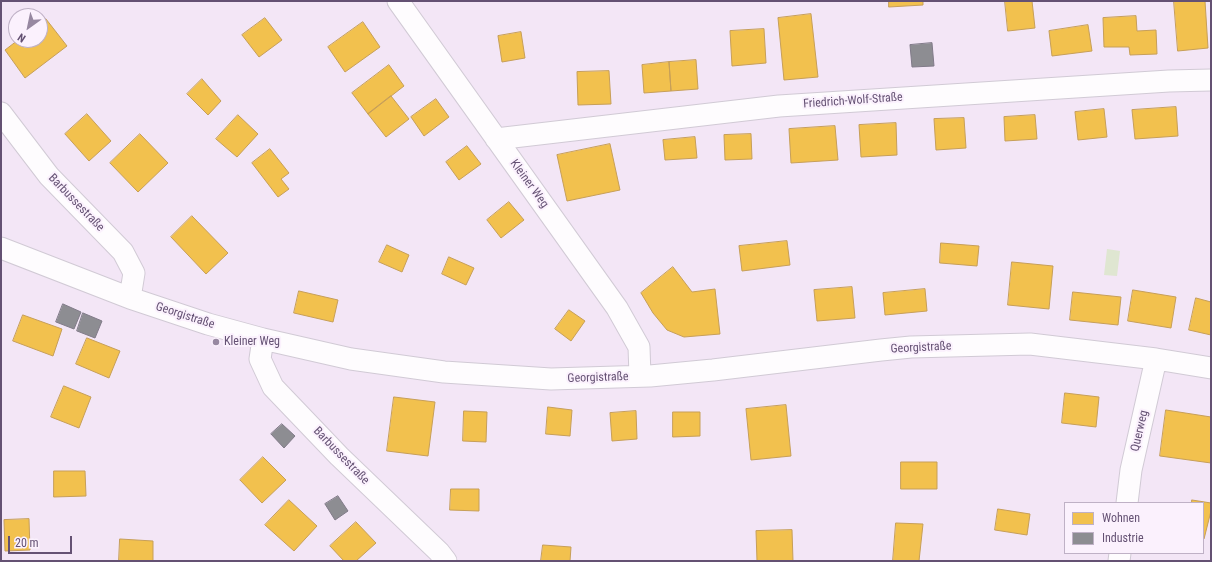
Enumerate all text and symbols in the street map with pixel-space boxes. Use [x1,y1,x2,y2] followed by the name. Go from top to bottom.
[8,8,48,48] north arrow
[15,30,28,45] text: N
[803,90,903,112] street label: Friedrich-Wolf-Straße
[507,157,551,211] street label: Kleiner Weg
[45,171,107,235] street label: Barbussestraße
[154,300,216,332] street label: Georgistraße
[224,335,280,349] place label: Kleiner Weg
[211,337,221,347] marker: Kleiner Weg
[890,339,952,357] street label: Georgistraße
[567,370,629,386] street label: Georgistraße
[1128,409,1152,453] street label: Querweg
[310,424,372,488] street label: Barbussestraße
[1064,502,1204,554] legend
[1102,511,1140,525] text: Wohnen
[10,528,74,554] scale bar
[1102,531,1144,545] text: Industrie
[15,536,39,550] text: 20 m

